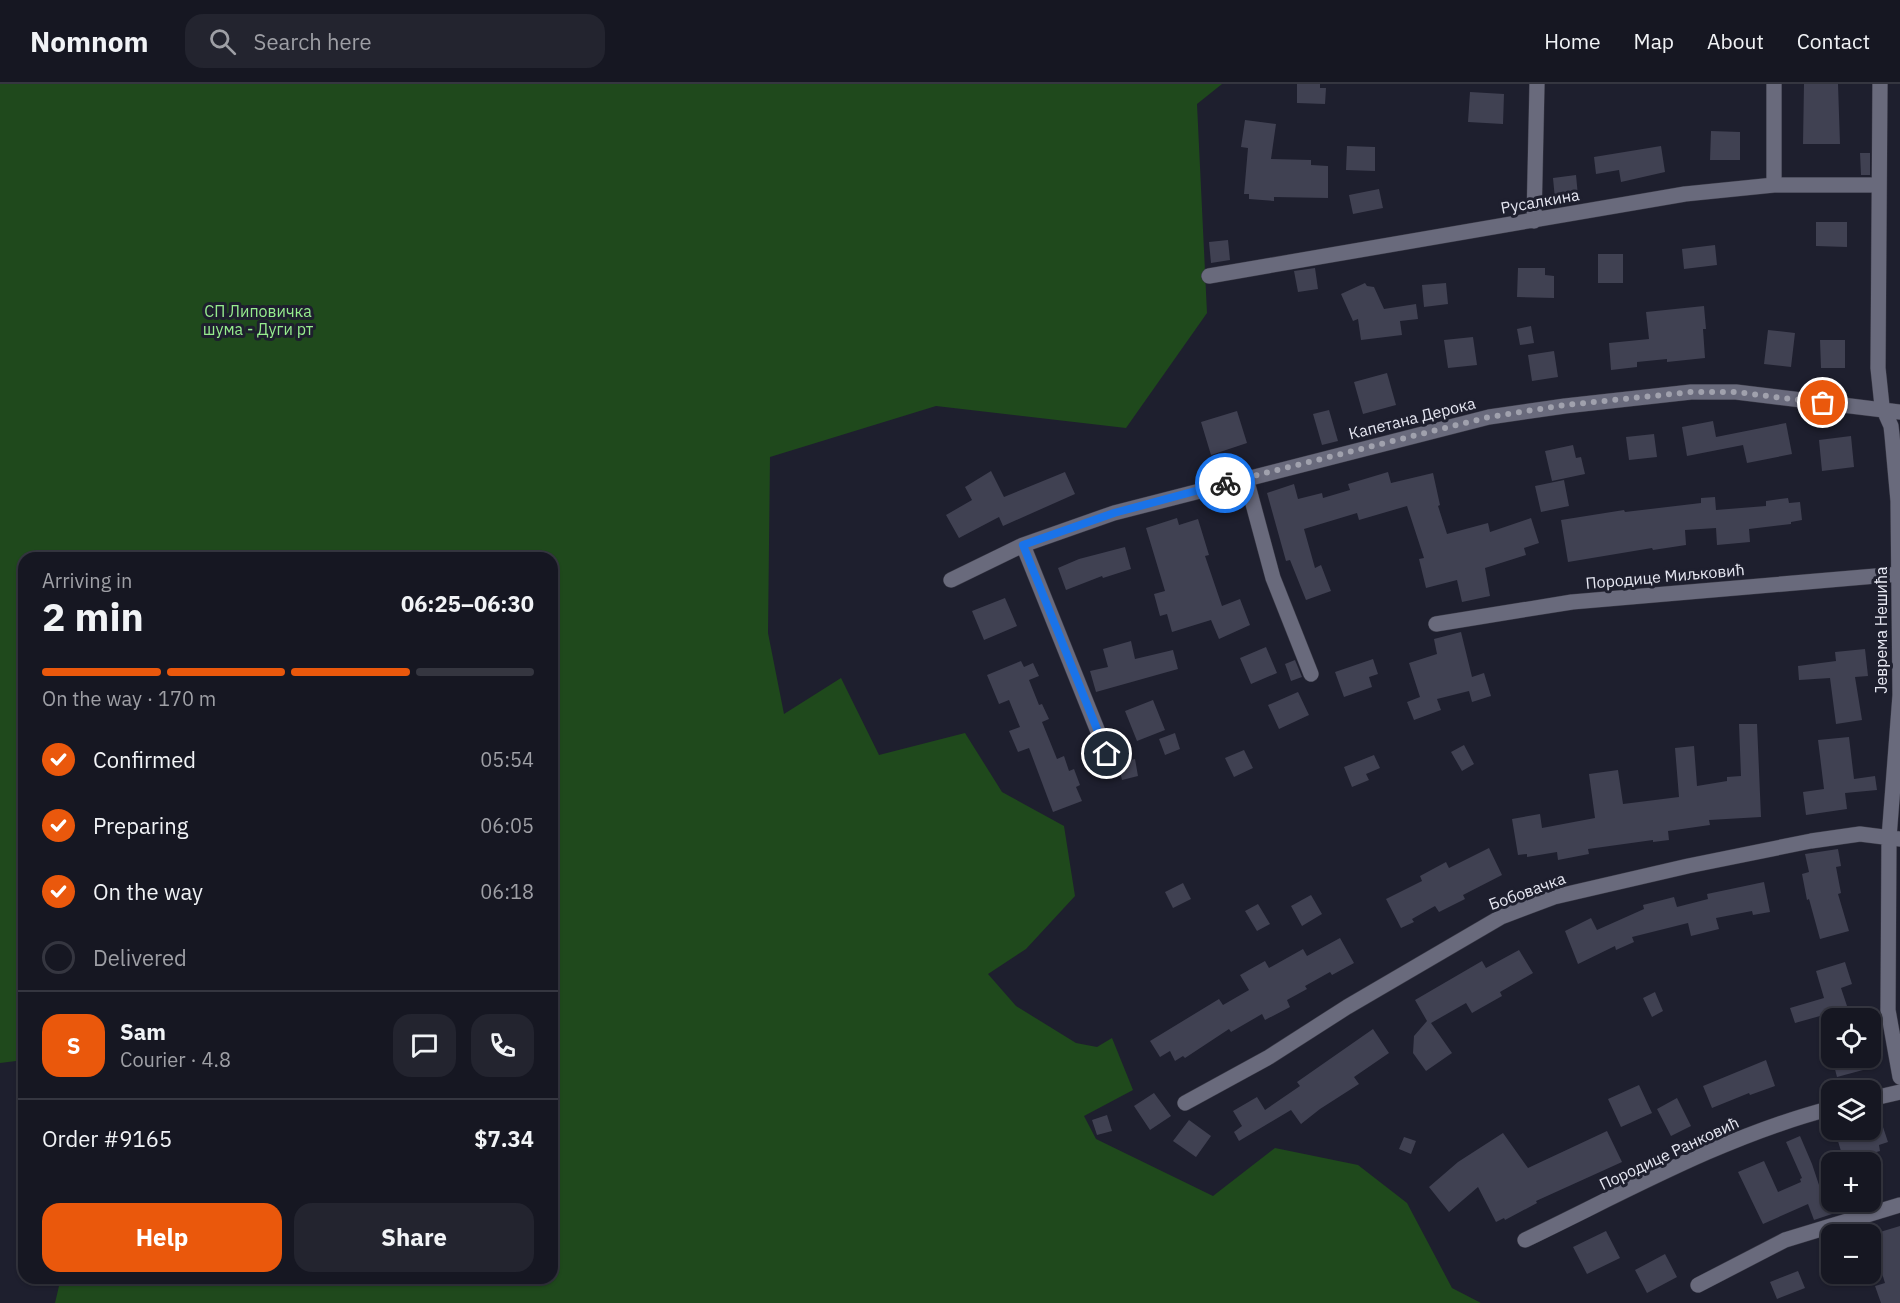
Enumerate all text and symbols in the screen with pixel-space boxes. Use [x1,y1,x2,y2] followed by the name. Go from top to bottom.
[185,14,605,68] search box
[30,23,149,60] text: Nomnom
[206,25,239,58] icon: search
[254,27,372,56] text: Search here
[1544,27,1601,55] text: Home
[1634,27,1674,55] text: Map
[1707,27,1764,55] text: About
[1797,27,1870,55] text: Contact
[1499,184,1581,218] street label: Русалкина
[203,301,314,339] park label: СП Липовичка шума - Дуги рт
[1797,377,1848,428] pin
[1806,386,1839,419] icon: bag
[1346,392,1478,443] street label: Капетана Дерока
[1195,453,1255,513] courier
[1209,467,1242,500] icon: bike
[1585,559,1745,593] street label: Породице Миљковић
[1871,566,1891,694] street label: Јеврема Нешића
[42,567,132,594] text: Arriving in
[401,589,534,618] text: 06:25–06:30
[42,591,144,642] text: 2 min
[42,685,216,712] text: On the way · 170 m
[1081,728,1132,779] pin
[1090,737,1123,770] icon: home
[42,743,75,776] icon: check
[93,745,196,774] text: Confirmed
[480,746,534,773] text: 05:54
[42,809,75,842] icon: check
[93,811,188,840] text: Preparing
[480,812,534,839] text: 06:05
[1486,868,1569,914] street label: Бобовачка
[42,875,75,908] icon: check
[93,877,203,906] text: On the way
[480,878,534,905] text: 06:18
[93,943,187,972] text: Delivered
[1821,1008,1881,1284] map controls
[1821,1008,1881,1068] button: locate
[393,1014,456,1077] button: chat
[471,1014,534,1077] button: phone
[120,1017,166,1046] text: Sam
[67,1031,80,1060] text: S
[120,1046,231,1073] text: Courier · 4.8
[1821,1080,1881,1140] button: layers
[1596,1112,1742,1194] street label: Породице Ранковић
[42,1124,172,1153] text: Order #9165
[474,1124,534,1153] text: $7.34
[1821,1152,1881,1212] button: +
[42,1203,282,1272] button: Help
[294,1203,534,1272] button: Share
[1821,1224,1881,1284] button: −

